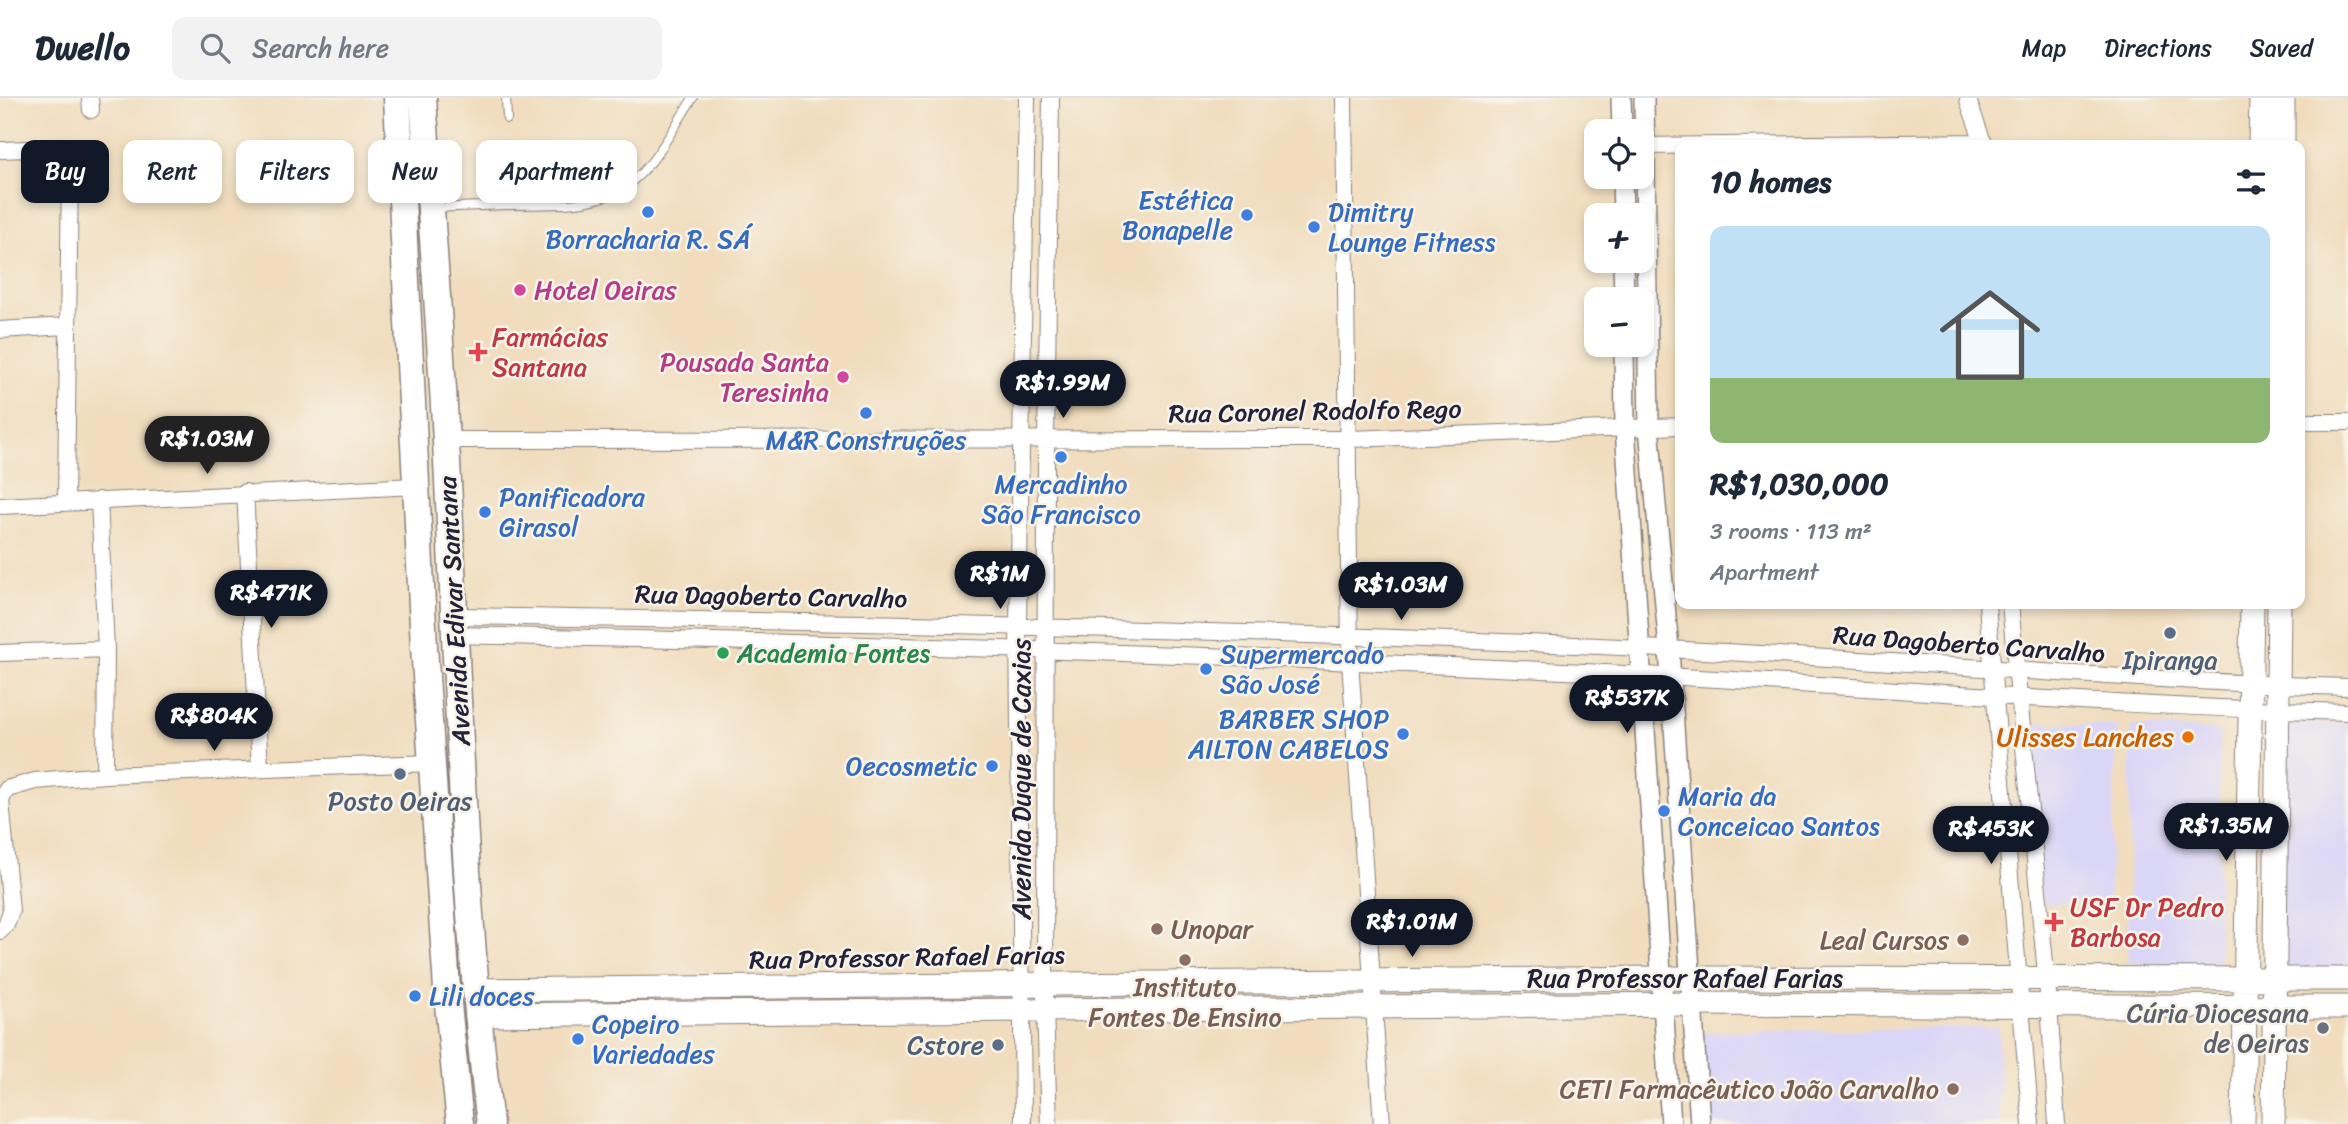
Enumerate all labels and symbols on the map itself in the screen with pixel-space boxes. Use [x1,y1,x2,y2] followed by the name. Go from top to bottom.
[1122,177,1234,253] place label: Estética Bonapelle
[1328,189,1496,265] place label: Dimitry Lounge Fitness
[640,204,656,220] marker: Borracharia R. SÁ
[1239,207,1255,223] marker: Estética Bonapelle
[545,216,753,262] place label: Borracharia R. SÁ
[1306,219,1322,235] marker: Dimitry Lounge Fitness
[534,267,678,313] place label: Hotel Oeiras
[512,282,528,298] marker: Hotel Oeiras
[492,314,609,390] place label: Farmácias Santana
[660,339,829,415] place label: Pousada Santa Teresinha
[470,344,486,360] marker: Farmácias Santana
[998,360,1128,420] pin: R$1.99M
[835,369,851,385] marker: Pousada Santa Teresinha
[1168,385,1462,437] street label: Rua Coronel Rodolfo Rego
[858,405,874,421] marker: M&R Construções
[142,416,272,476] pin: R$1.03M
[766,417,966,463] place label: M&R Construções
[1053,449,1069,465] marker: Mercadinho São Francisco
[981,461,1141,537] place label: Mercadinho São Francisco
[424,474,484,748] street label: Avenida Edivar Santana
[499,474,646,550] place label: Panificadora Girasol
[477,504,493,520] marker: Panificadora Girasol
[959,552,1041,611] pin: R$1M
[1336,562,1466,622] pin: R$1.03M
[214,570,328,630] pin: R$471K
[634,571,908,621] street label: Rua Dagoberto Carvalho
[1832,612,2107,676] street label: Rua Dagoberto Carvalho
[2162,625,2178,641] marker: Ipiranga
[736,630,930,676] place label: Academia Fontes
[1220,631,1384,707] place label: Supermercado São José
[998,637,1044,921] street label: Avenida Duque de Caxias
[2121,637,2218,683] place label: Ipiranga
[715,645,731,661] marker: Academia Fontes
[1198,661,1214,677] marker: Supermercado São José
[1570,676,1684,735] pin: R$537K
[157,694,271,753] pin: R$804K
[1187,696,1389,772] place label: BARBER SHOP AILTON CABELOS
[1996,714,2174,760] place label: Ulisses Lanches
[1395,726,1411,742] marker: BARBER SHOP AILTON CABELOS
[2180,729,2196,745] marker: Ulisses Lanches
[846,743,978,789] place label: Oecosmetic
[984,758,1000,774] marker: Oecosmetic
[392,766,408,782] marker: Posto Oeiras
[1678,773,1880,849] place label: Maria da Conceicao Santos
[328,778,473,824] place label: Posto Oeiras
[1656,803,1672,819] marker: Maria da Conceicao Santos
[2161,804,2291,863] pin: R$1.35M
[1934,806,2048,866] pin: R$453K
[2070,884,2224,960] place label: USF Dr Pedro Barbosa
[1347,900,1477,959] pin: R$1.01M
[1171,906,1254,952] place label: Unopar
[2044,912,2064,932] marker: USF Dr Pedro Barbosa
[1820,917,1950,963] place label: Leal Cursos
[1149,921,1165,937] marker: Unopar
[749,931,1066,983] street label: Rua Professor Rafael Farias
[1955,932,1971,948] marker: Leal Cursos
[1177,952,1193,968] marker: Instituto Fontes De Ensino
[1527,955,1843,1001] street label: Rua Professor Rafael Farias
[1088,964,1282,1040] place label: Instituto Fontes De Ensino
[429,973,535,1019] place label: Lili doces
[407,988,423,1004] marker: Lili doces
[2127,990,2309,1066] place label: Cúria Diocesana de Oeiras
[592,1001,716,1077] place label: Copeiro Variedades
[2315,1020,2331,1036] marker: Cúria Diocesana de Oeiras
[907,1022,984,1068] place label: Cstore
[570,1031,586,1047] marker: Copeiro Variedades
[990,1037,1006,1053] marker: Cstore
[1560,1066,1939,1112] place label: CETI Farmacêutico João Carvalho
[1945,1081,1961,1097] marker: CETI Farmacêutico João Carvalho

